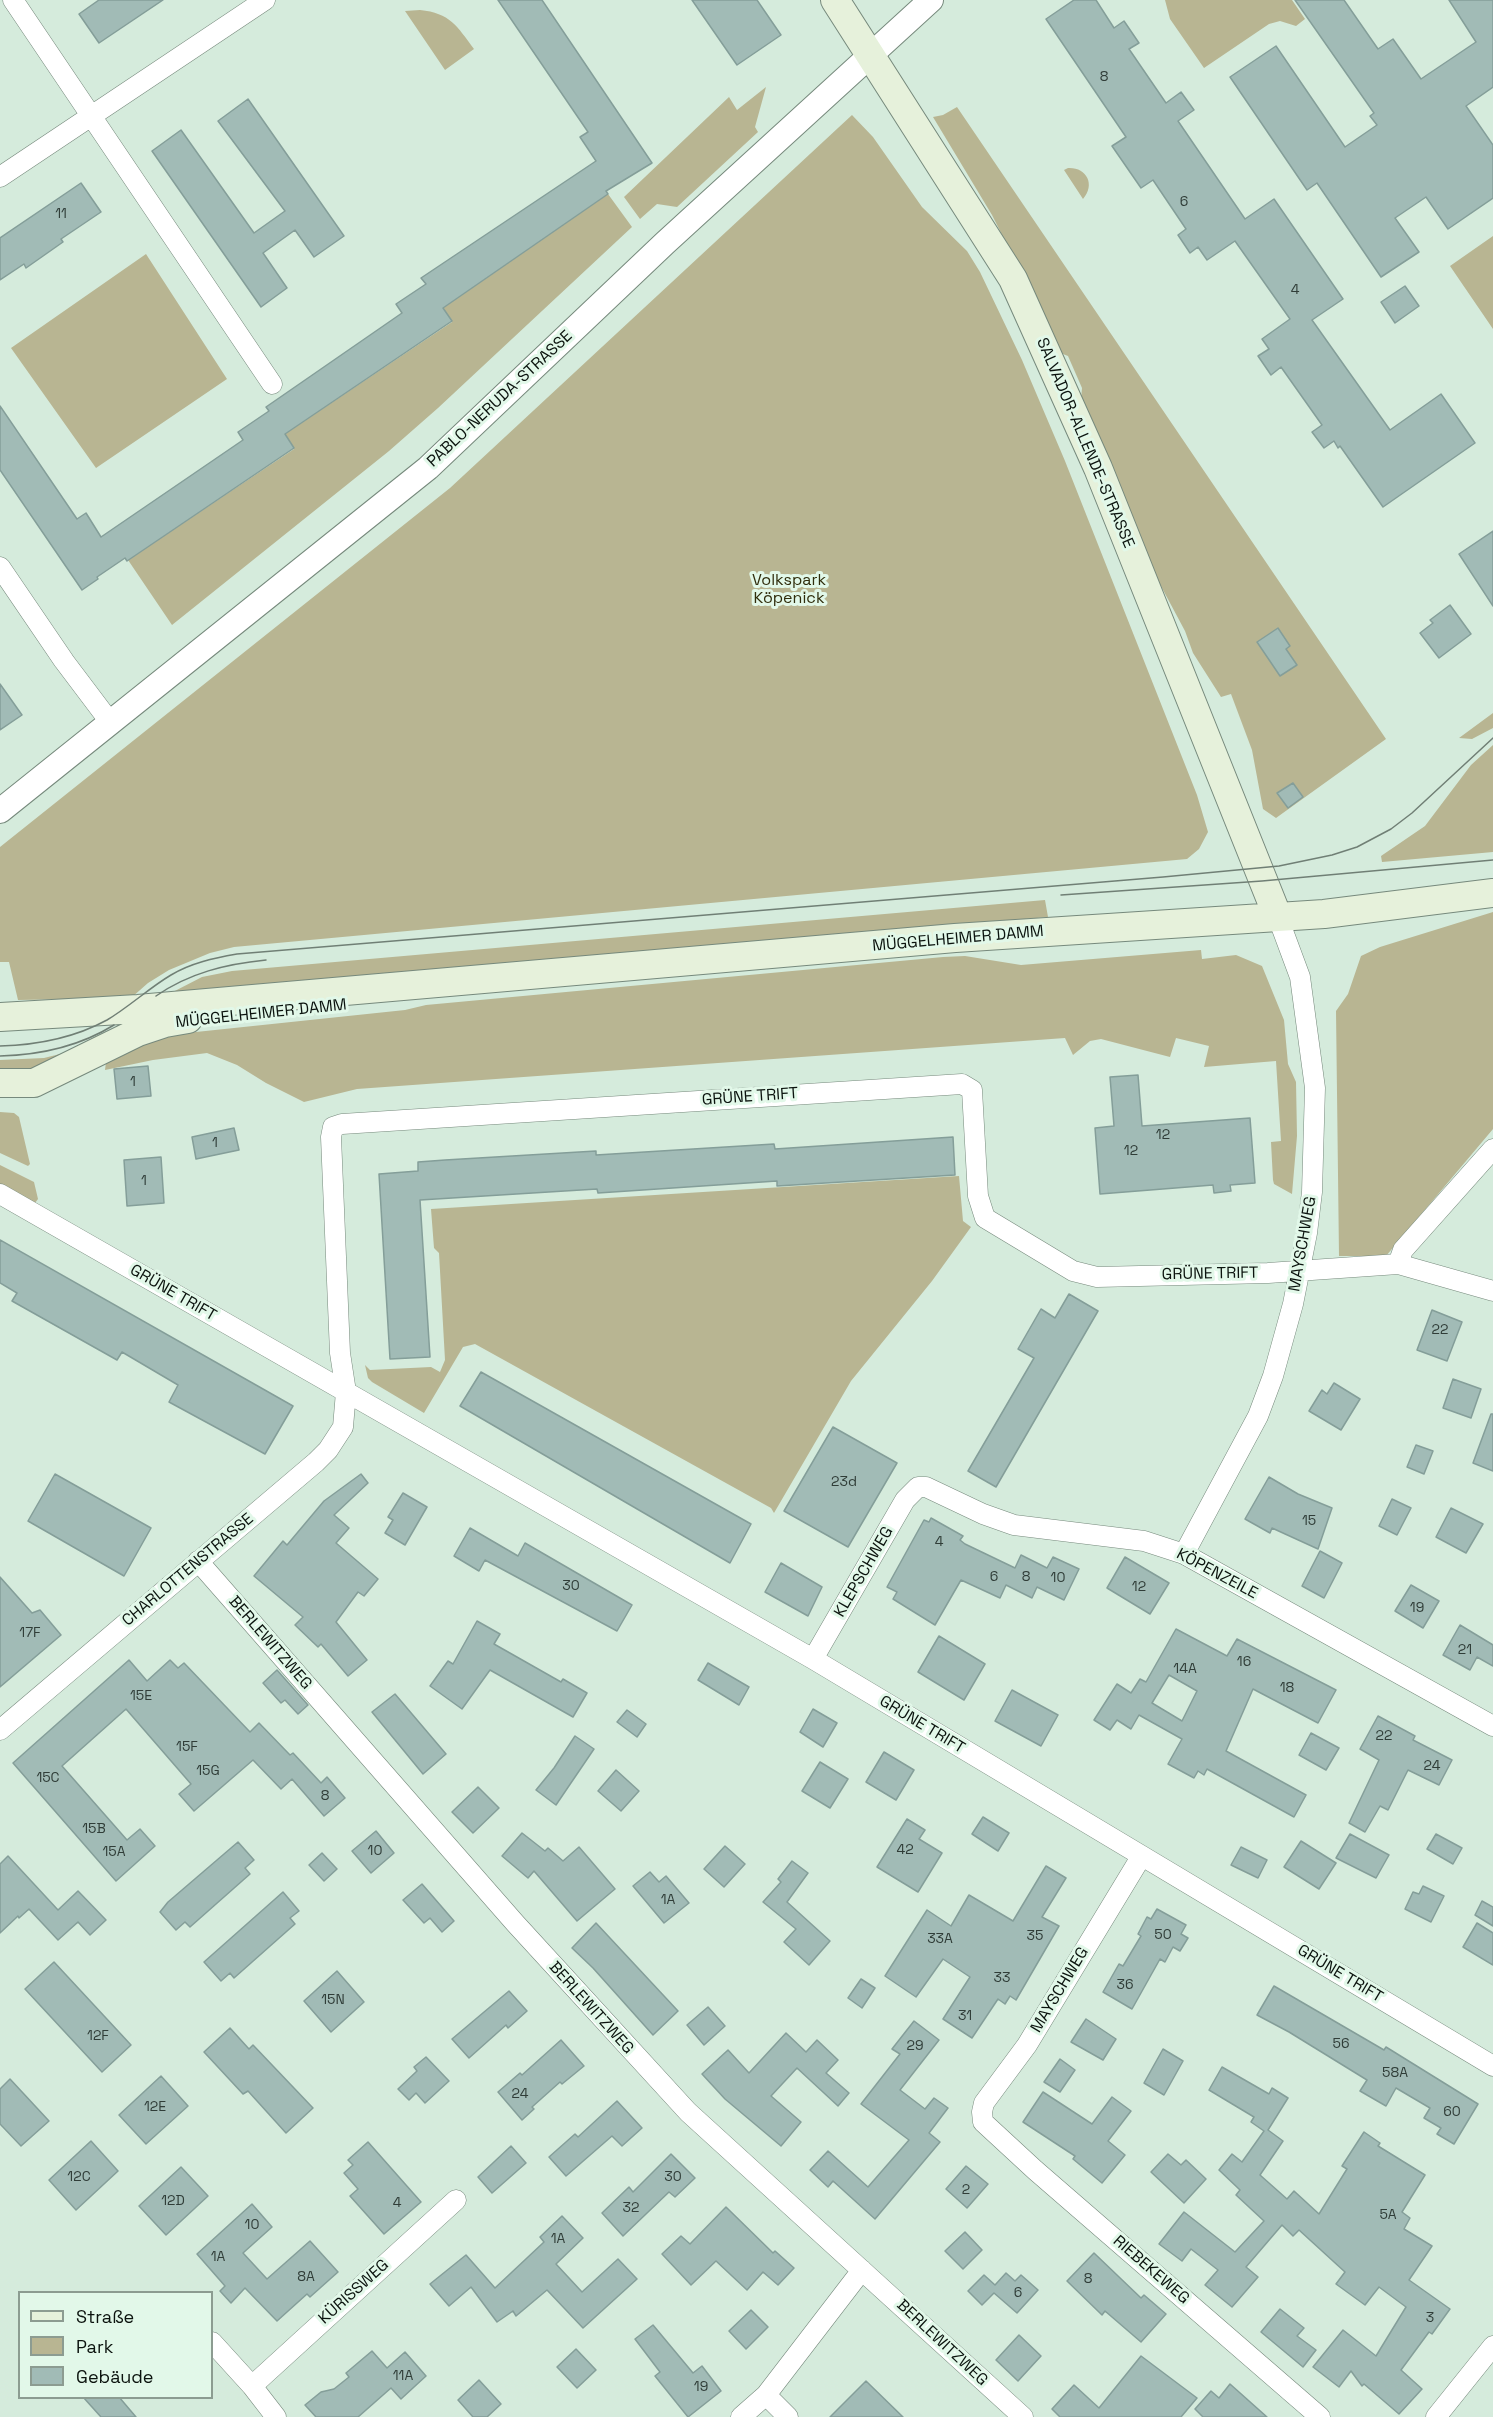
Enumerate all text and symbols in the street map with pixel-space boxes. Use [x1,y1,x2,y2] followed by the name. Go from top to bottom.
[1100,69,1108,85] house number: 8
[1180,194,1188,210] house number: 6
[55,206,67,222] house number: 11
[1291,282,1299,298] house number: 4
[424,327,576,471] street label: PABLO-NERUDA-STRASSE
[1032,335,1138,551] street label: SALVADOR-ALLENDE-STRASSE
[752,571,826,609] park label: Volkspark Köpenick
[871,922,1045,956] street label: MÜGGELHEIMER DAMM
[174,995,348,1033] street label: MÜGGELHEIMER DAMM
[130,1074,136,1090] house number: 1
[701,1084,799,1110] street label: GRÜNE TRIFT
[1156,1127,1170,1143] house number: 12
[212,1135,218,1151] house number: 1
[1124,1143,1138,1159] house number: 12
[141,1173,147,1189] house number: 1
[1285,1195,1321,1293] street label: MAYSCHWEG
[126,1261,220,1325] street label: GRÜNE TRIFT
[1162,1264,1258,1284] street label: GRÜNE TRIFT
[1432,1322,1448,1338] house number: 22
[831,1474,857,1490] house number: 23d
[118,1509,258,1631] street label: CHARLOTTENSTRASSE
[1302,1513,1316,1529] house number: 15
[830,1523,898,1621] street label: KLEPSCHWEG
[935,1534,943,1550] house number: 4
[1173,1545,1261,1603] street label: KÖPENZEILE
[990,1569,998,1585] house number: 6
[1022,1569,1030,1585] house number: 8
[1051,1570,1065,1586] house number: 10
[562,1578,580,1594] house number: 30
[1132,1579,1146,1595] house number: 12
[224,1592,316,1694] street label: BERLEWITZWEG
[1410,1600,1424,1616] house number: 19
[19,1625,41,1641] house number: 17F
[1458,1642,1472,1658] house number: 21
[1237,1654,1251,1670] house number: 16
[1173,1661,1197,1677] house number: 14A
[1280,1680,1294,1696] house number: 18
[130,1688,152,1704] house number: 15E
[876,1692,968,1758] street label: GRÜNE TRIFT
[1376,1728,1392,1744] house number: 22
[176,1739,198,1755] house number: 15F
[1424,1758,1440,1774] house number: 24
[196,1763,220,1779] house number: 15G
[36,1770,60,1786] house number: 15C
[321,1788,329,1804] house number: 8
[82,1821,106,1837] house number: 15B
[896,1842,914,1858] house number: 42
[368,1843,382,1859] house number: 10
[102,1844,126,1860] house number: 15A
[661,1892,675,1908] house number: 1A
[1154,1927,1172,1943] house number: 50
[1027,1928,1043,1944] house number: 35
[927,1931,953,1947] house number: 33A
[1294,1941,1386,2007] street label: GRÜNE TRIFT
[1027,1944,1093,2036] street label: MAYSCHWEG
[545,1958,637,2058] street label: BERLEWITZWEG
[994,1970,1010,1986] house number: 33
[1116,1977,1134,1993] house number: 36
[321,1992,345,2008] house number: 15N
[958,2008,972,2024] house number: 31
[87,2028,109,2044] house number: 12F
[1333,2036,1349,2052] house number: 56
[907,2038,923,2054] house number: 29
[1382,2065,1408,2081] house number: 58A
[512,2086,528,2102] house number: 24
[144,2099,166,2115] house number: 12E
[1443,2104,1461,2120] house number: 60
[67,2169,91,2185] house number: 12C
[664,2169,682,2185] house number: 30
[962,2182,970,2198] house number: 2
[161,2193,185,2209] house number: 12D
[393,2195,401,2211] house number: 4
[623,2200,639,2216] house number: 32
[1379,2207,1397,2223] house number: 5A
[245,2217,259,2233] house number: 10
[551,2231,565,2247] house number: 1A
[1109,2232,1193,2308] street label: RIEBEKEWEG
[211,2249,225,2265] house number: 1A
[315,2256,393,2328] street label: KÜRISSWEG
[297,2269,315,2285] house number: 8A
[1084,2271,1092,2287] house number: 8
[1014,2285,1022,2301] house number: 6
[18,2291,213,2399] legend
[892,2296,992,2390] street label: BERLEWITZWEG
[76,2305,134,2328] text: Straße
[1426,2310,1434,2326] house number: 3
[76,2335,113,2358] text: Park
[76,2365,154,2388] text: Gebäude
[393,2368,413,2384] house number: 11A
[694,2379,708,2395] house number: 19

